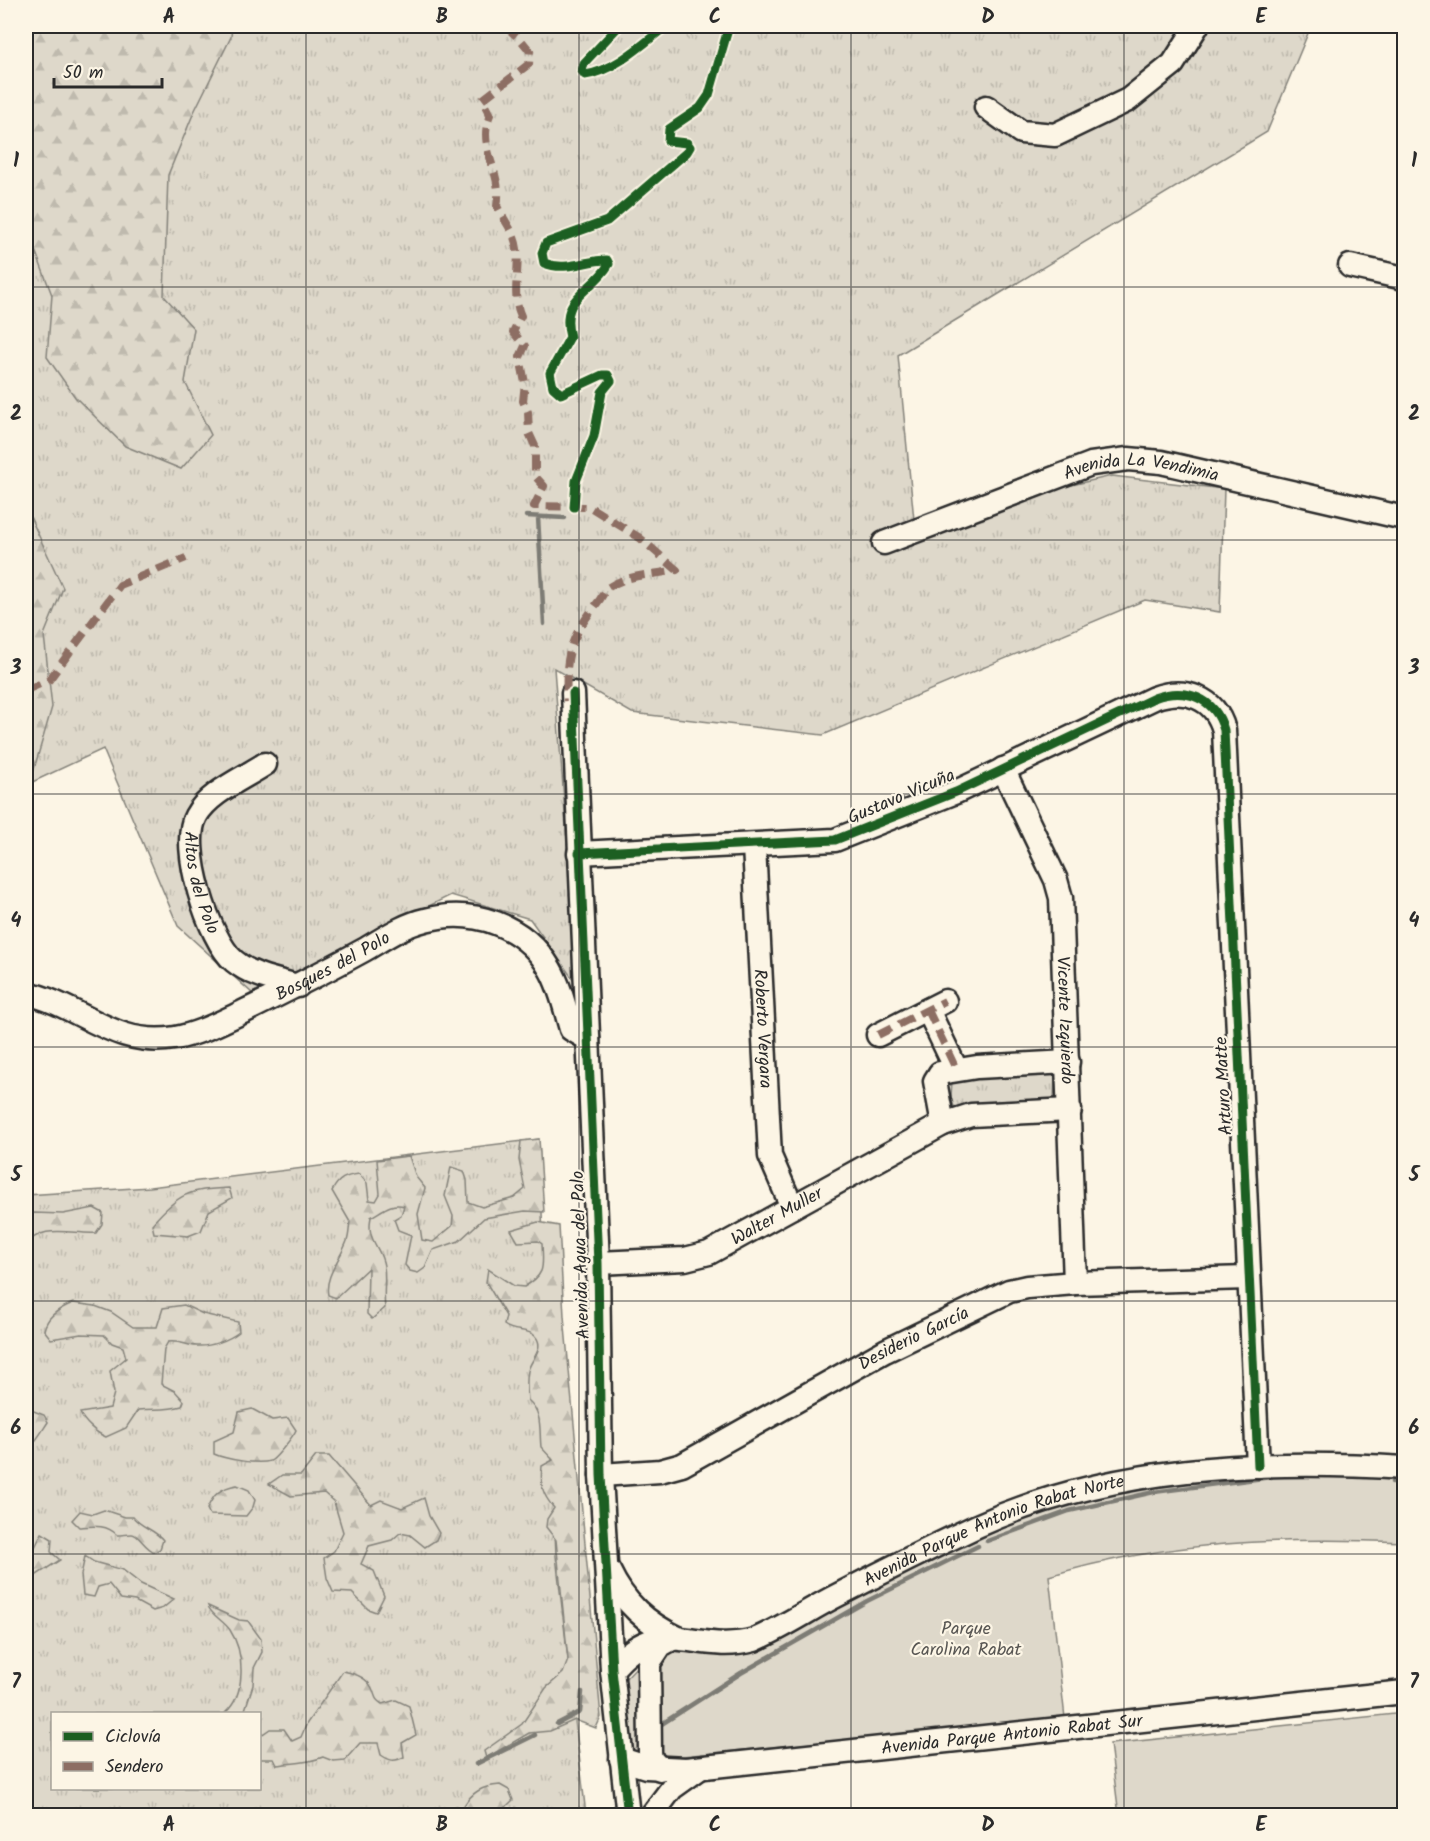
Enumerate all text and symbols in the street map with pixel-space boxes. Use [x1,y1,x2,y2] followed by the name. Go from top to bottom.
[163,2,175,34] text: A
[436,2,448,34] text: B
[709,2,721,34] text: C
[981,2,995,34] text: D
[1255,2,1267,34] text: E
[54,51,162,89] scale bar
[63,59,103,88] text: 50 m
[13,146,19,178] text: 1
[1411,146,1417,178] text: 1
[10,399,22,431] text: 2
[1408,399,1420,431] text: 2
[1059,446,1222,491] street label: Avenida La Vendimia
[10,653,22,685] text: 3
[1408,653,1420,685] text: 3
[843,762,960,833] street label: Gustavo Vicuña
[175,831,226,939] street label: Altos del Polo
[11,906,22,938] text: 4
[1409,906,1420,938] text: 4
[271,924,396,1010] street label: Bosques del Polo
[1047,956,1081,1085] street label: Vicente Izquierdo
[744,968,779,1089] street label: Roberto Vergara
[1207,1036,1242,1136] street label: Arturo Matte
[10,1160,23,1192] text: 5
[1408,1160,1421,1192] text: 5
[564,1170,599,1340] street label: Avenida Agua del Palo
[726,1179,829,1254] street label: Walter Muller
[853,1299,974,1379] street label: Desiderio García
[11,1413,22,1445] text: 6
[1409,1413,1420,1445] text: 6
[859,1468,1127,1596] street label: Avenida Parque Antonio Rabat Norte
[910,1615,1023,1665] park label: Parque Carolina Rabat
[11,1667,21,1699] text: 7
[1409,1667,1419,1699] text: 7
[880,1707,1145,1764] street label: Avenida Parque Antonio Rabat Sur
[51,1712,261,1790] legend
[105,1723,161,1752] text: Ciclovía
[105,1753,163,1782] text: Sendero
[163,1810,175,1841] text: A
[436,1810,448,1841] text: B
[709,1810,721,1841] text: C
[981,1810,995,1841] text: D
[1255,1810,1267,1841] text: E

